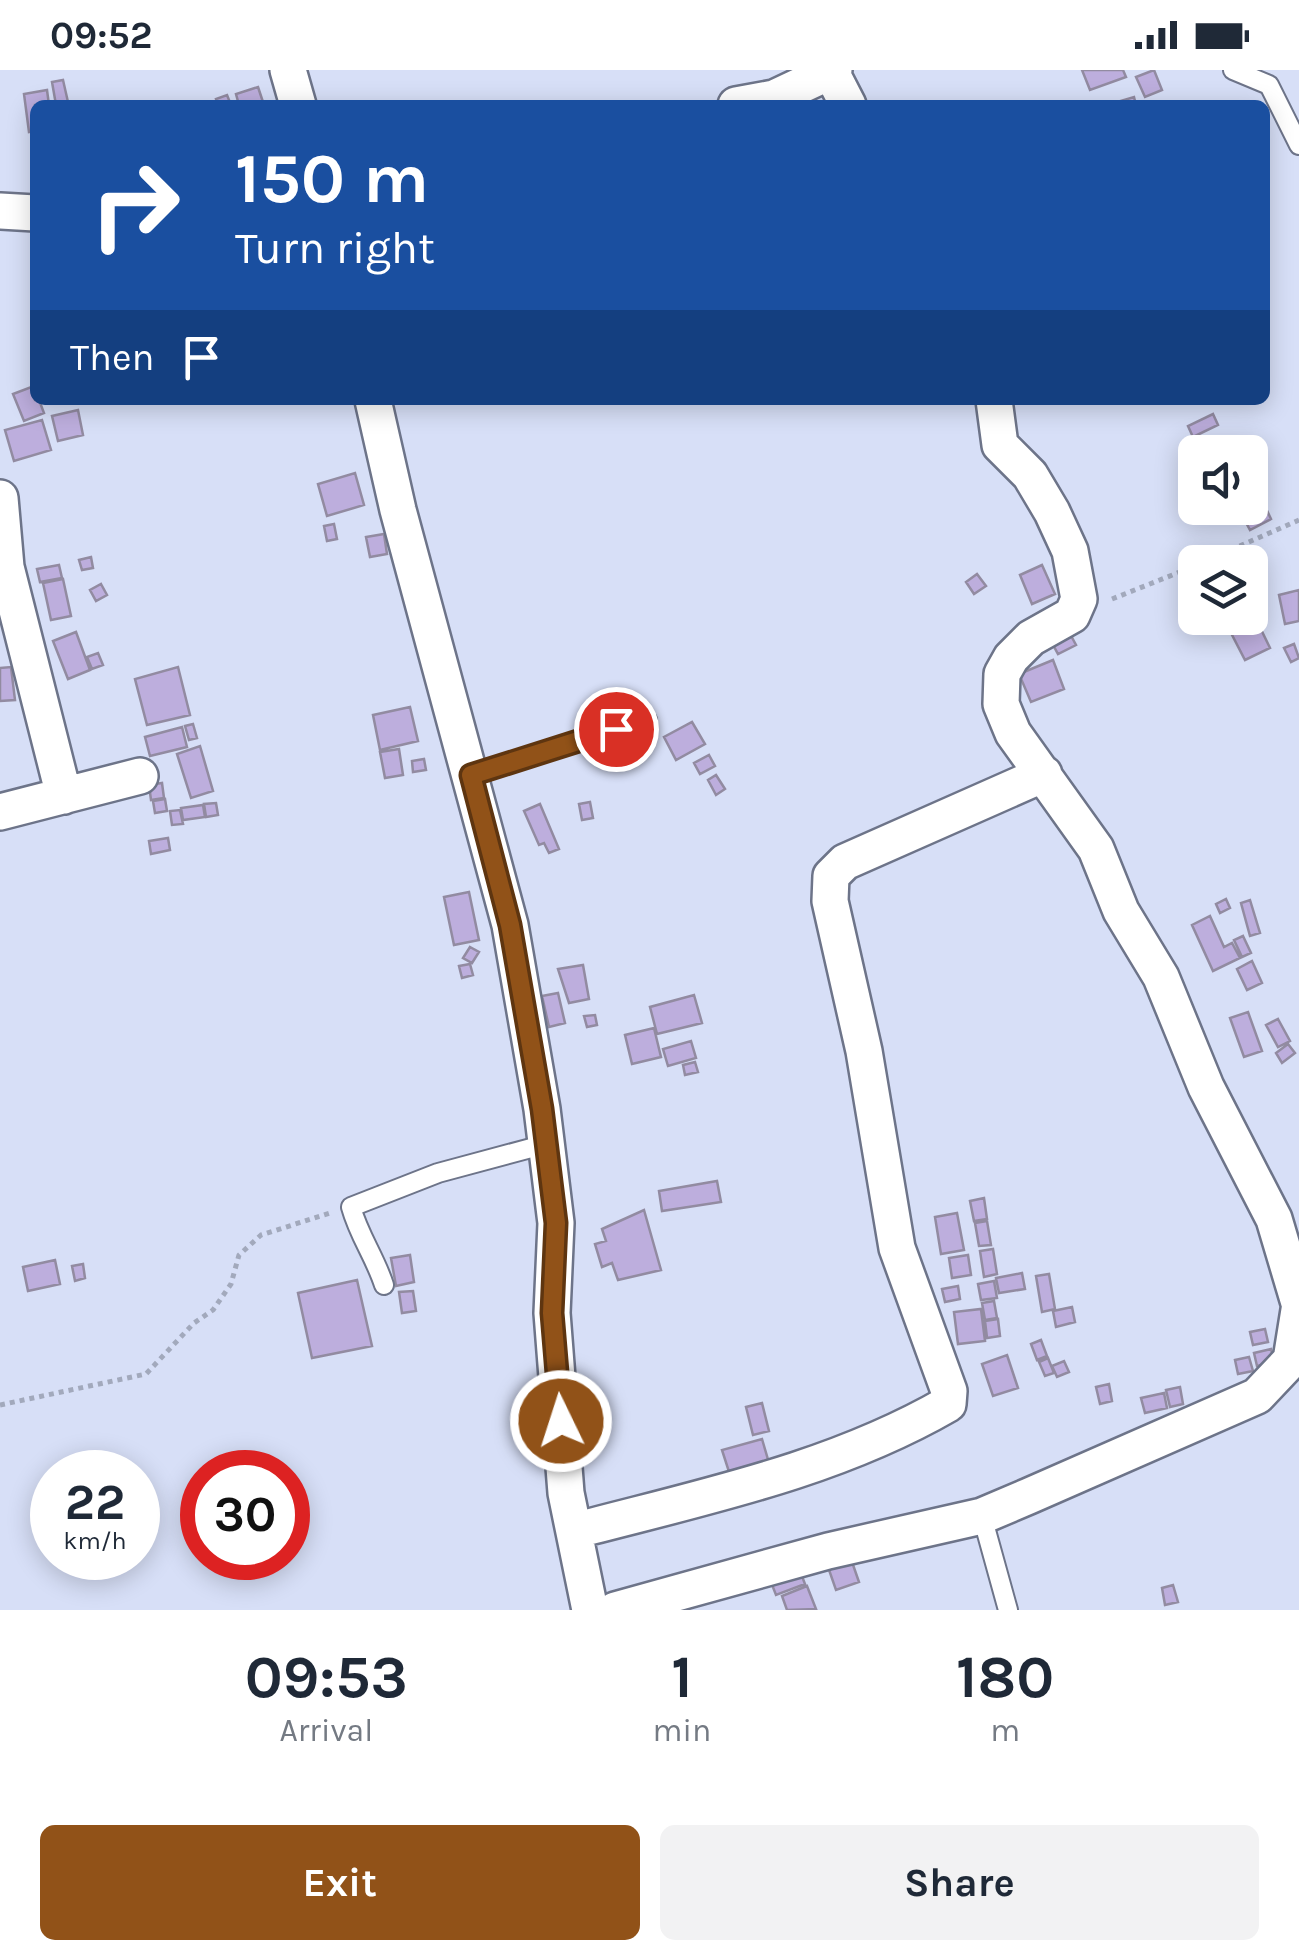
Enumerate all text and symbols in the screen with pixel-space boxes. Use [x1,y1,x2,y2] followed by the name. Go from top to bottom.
[50,13,153,58] text: 09:52
[235,138,429,220] text: 150 m
[70,140,200,270] icon: right
[235,222,435,274] text: Turn right
[174,330,229,385] icon: arrive
[70,335,154,380] text: Then
[1178,435,1268,635] map controls
[1178,435,1268,525] button: sound
[1178,545,1268,635] button: layers
[574,687,659,772] pin
[589,702,644,757] icon: arrive
[509,1369,613,1473] position arrow
[180,1450,310,1580] speed limit sign: 30
[65,1473,125,1532] text: 22
[63,1526,127,1555] text: km/h
[245,1642,408,1712] text: 09:53
[671,1642,693,1712] text: 1
[956,1642,1054,1712] text: 180
[279,1712,373,1749] text: Arrival
[653,1712,711,1749] text: min
[990,1712,1020,1749] text: m
[40,1825,640,1940] button: Exit
[660,1825,1259,1940] button: Share

